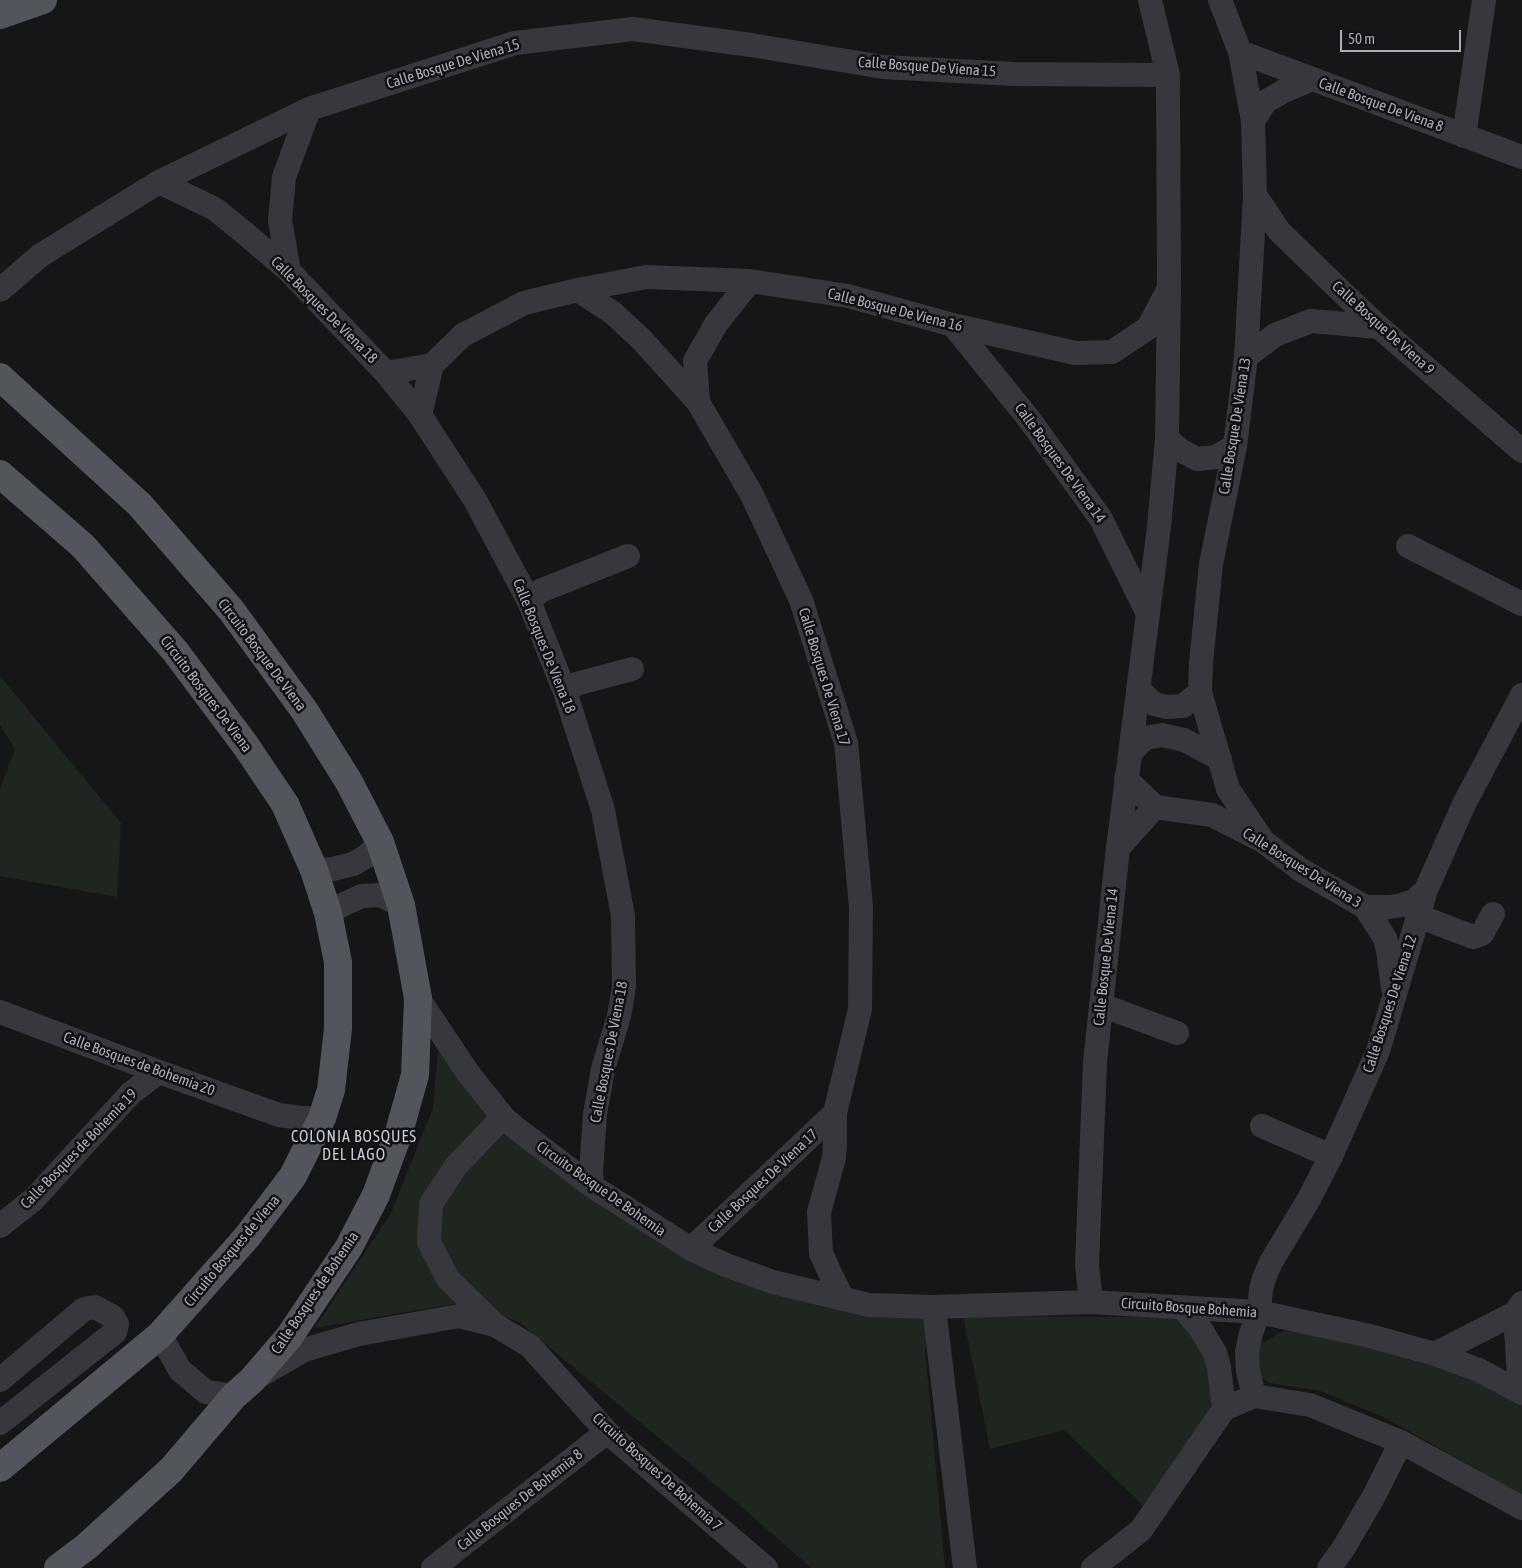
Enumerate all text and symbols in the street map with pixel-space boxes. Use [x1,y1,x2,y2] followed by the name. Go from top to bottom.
[1342,20,1463,52] scale bar
[1348,30,1375,47] text: 50 m
[384,35,522,93] street label: Calle Bosque De Viena 15
[857,53,997,81] street label: Calle Bosque De Viena 15
[1316,74,1446,136] street label: Calle Bosque De Viena 8
[267,253,381,367] street label: Calle Bosques De Viena 18
[1328,277,1438,379] street label: Calle Bosque De Viena 9
[826,285,964,335] street label: Calle Bosque De Viena 16
[1215,356,1255,496] street label: Calle Bosque De Viena 13
[1011,400,1109,526] street label: Calle Bosques De Viena 14
[509,576,579,716] street label: Calle Bosques De Viena 18
[214,595,310,715] street label: Circuito Bosque De Viena
[794,606,854,748] street label: Calle Bosques De Viena 17
[156,632,256,756] street label: Circuito Bosques De Viena
[1239,824,1365,912] street label: Calle Bosques De Viena 3
[1090,887,1122,1027] street label: Calle Bosque De Viena 14
[1359,933,1421,1075] street label: Calle Bosques De Viena 12
[586,980,632,1124] street label: Calle Bosques De Viena 18
[61,1028,217,1100] street label: Calle Bosques de Bohemia 20
[17,1085,141,1213] street label: Calle Bosques de Bohemia 19
[704,1125,822,1237] street label: Calle Bosques De Viena 17
[289,1127,419,1165] district label: COLONIA BOSQUES DEL LAGO
[533,1138,669,1240] street label: Circuito Bosque De Bohemia
[180,1192,284,1310] street label: Circuito Bosques de Viena
[267,1228,363,1358] street label: Calle Bosques de Bohemia
[1120,1294,1258,1322] street label: Circuito Bosque Bohemia
[589,1409,725,1535] street label: Circuito Bosques De Bohemia 7
[454,1445,586,1555] street label: Calle Bosques De Bohemia 8

